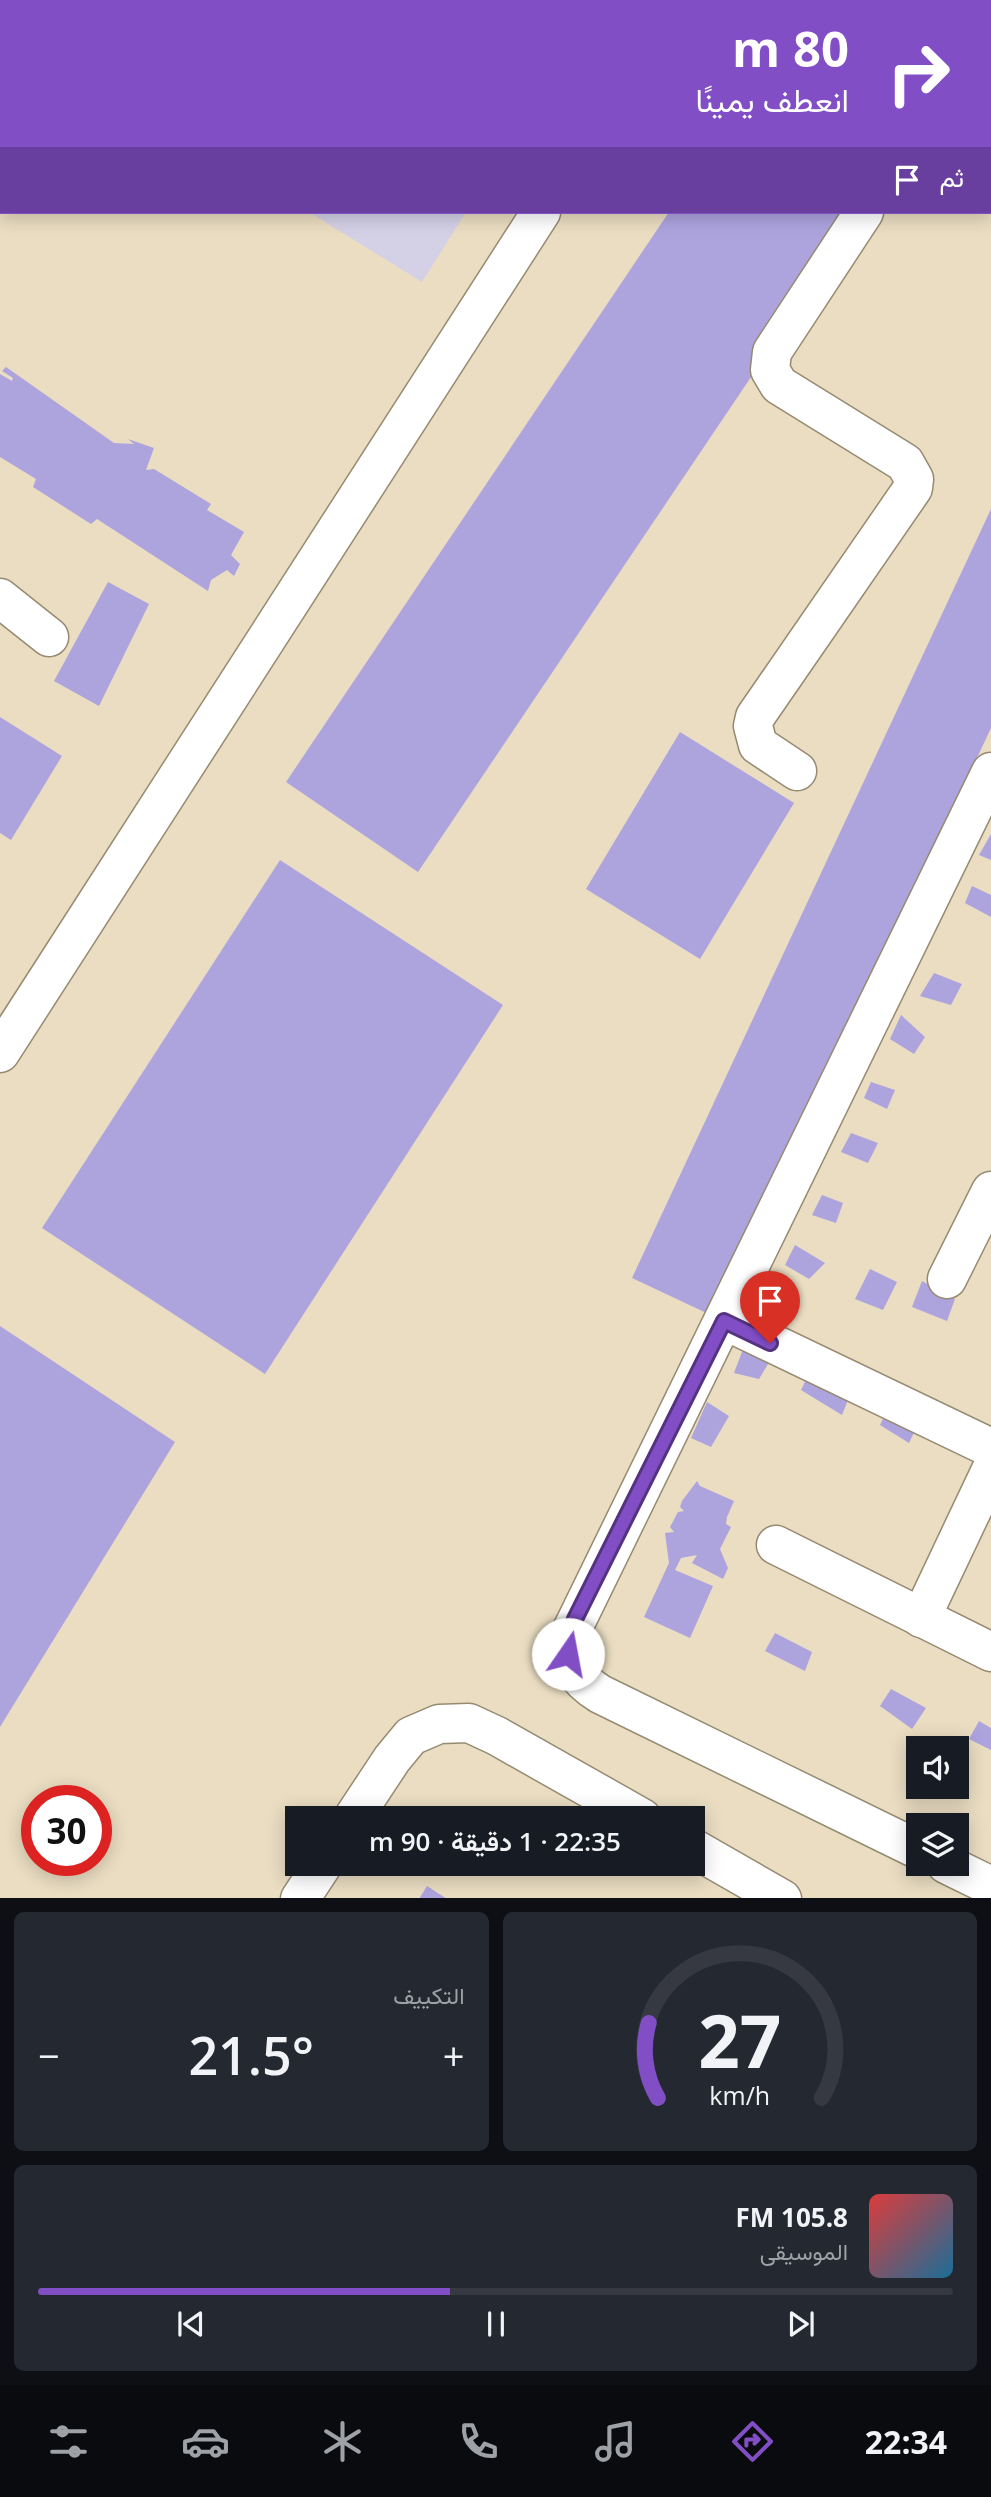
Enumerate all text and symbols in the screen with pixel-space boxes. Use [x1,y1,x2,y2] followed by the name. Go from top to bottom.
[732,15,849,81] text: 80 m
[873,28,964,119] icon: right
[695,78,849,121] text: انعطف يمينًا
[940,159,964,195] text: ثم
[888,161,926,199] icon: arrive
[740,1271,800,1343] pin
[751,1282,789,1320] icon: arrive
[531,1617,605,1691] position arrow
[906,1736,969,1876] map controls
[906,1736,969,1799] button: sound
[21,1785,112,1876] speed limit sign: 30
[906,1813,969,1876] button: layers
[369,1823,621,1859] text: 22:35 · 1 دقيقة · 90 m
[393,1979,465,2011] text: التكييف
[698,1990,781,2089] text: 27
[188,2019,314,2090] text: 21.5°
[38,2029,60,2081] text: −
[443,2029,465,2081] text: +
[709,2077,770,2111] text: km/h
[736,2199,848,2235] text: 105.8 FM
[760,2235,848,2267] text: الموسيقى
[172,2305,210,2343] icon: previous
[477,2305,515,2343] icon: pause
[782,2305,820,2343] icon: next
[44,2417,93,2466] icon: filters
[181,2417,230,2466] icon: car
[318,2417,367,2466] icon: climate
[454,2417,503,2466] icon: phone
[591,2417,640,2466] icon: music
[728,2417,777,2466] icon: directions
[865,2420,947,2463] text: 22:34

